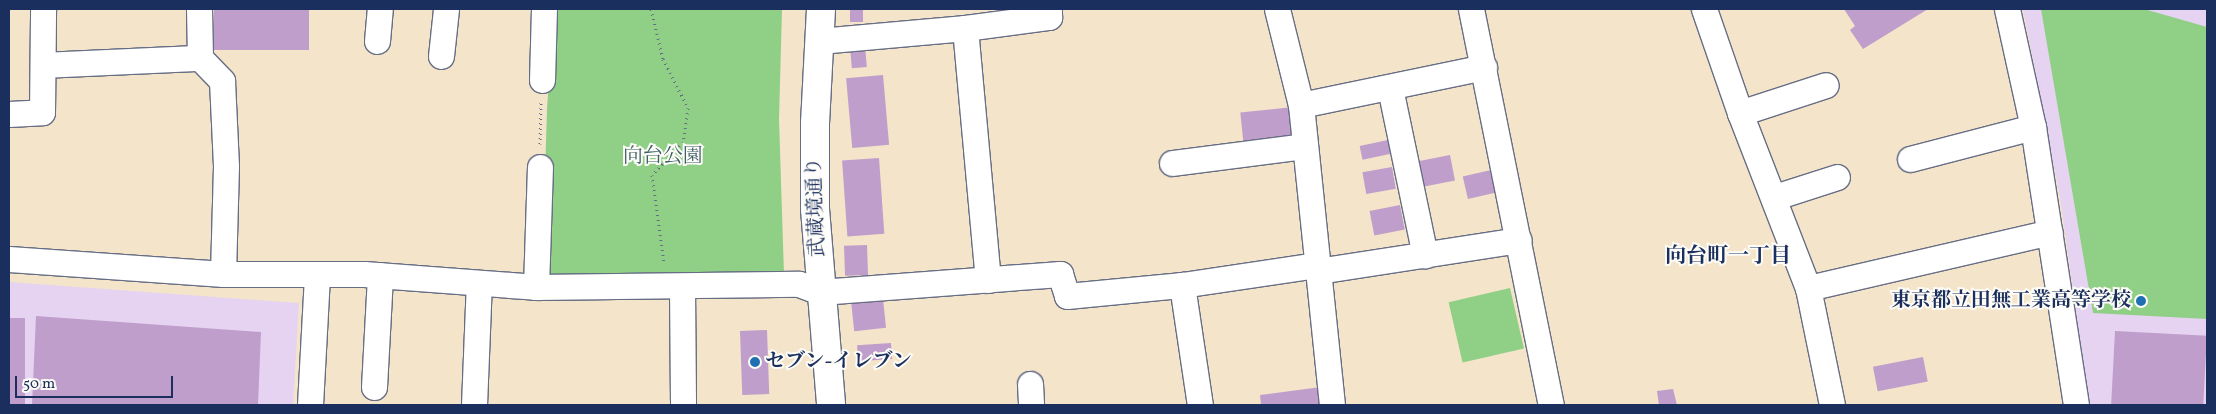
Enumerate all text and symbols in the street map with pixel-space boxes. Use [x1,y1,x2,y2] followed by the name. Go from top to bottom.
[623,145,703,169] park label: 向台公園
[803,157,831,257] street label: 武蔵境通り
[1665,244,1791,270] district label: 向台町一丁目
[1891,289,2131,313] place label: 東京都立田無工業高等学校
[2135,295,2147,307] marker: 東京都立田無工業高等学校
[765,350,913,374] place label: セブン-イレブン
[749,356,761,368] marker: セブン-イレブン
[18,366,175,398] scale bar
[23,374,55,395] text: 50 m

